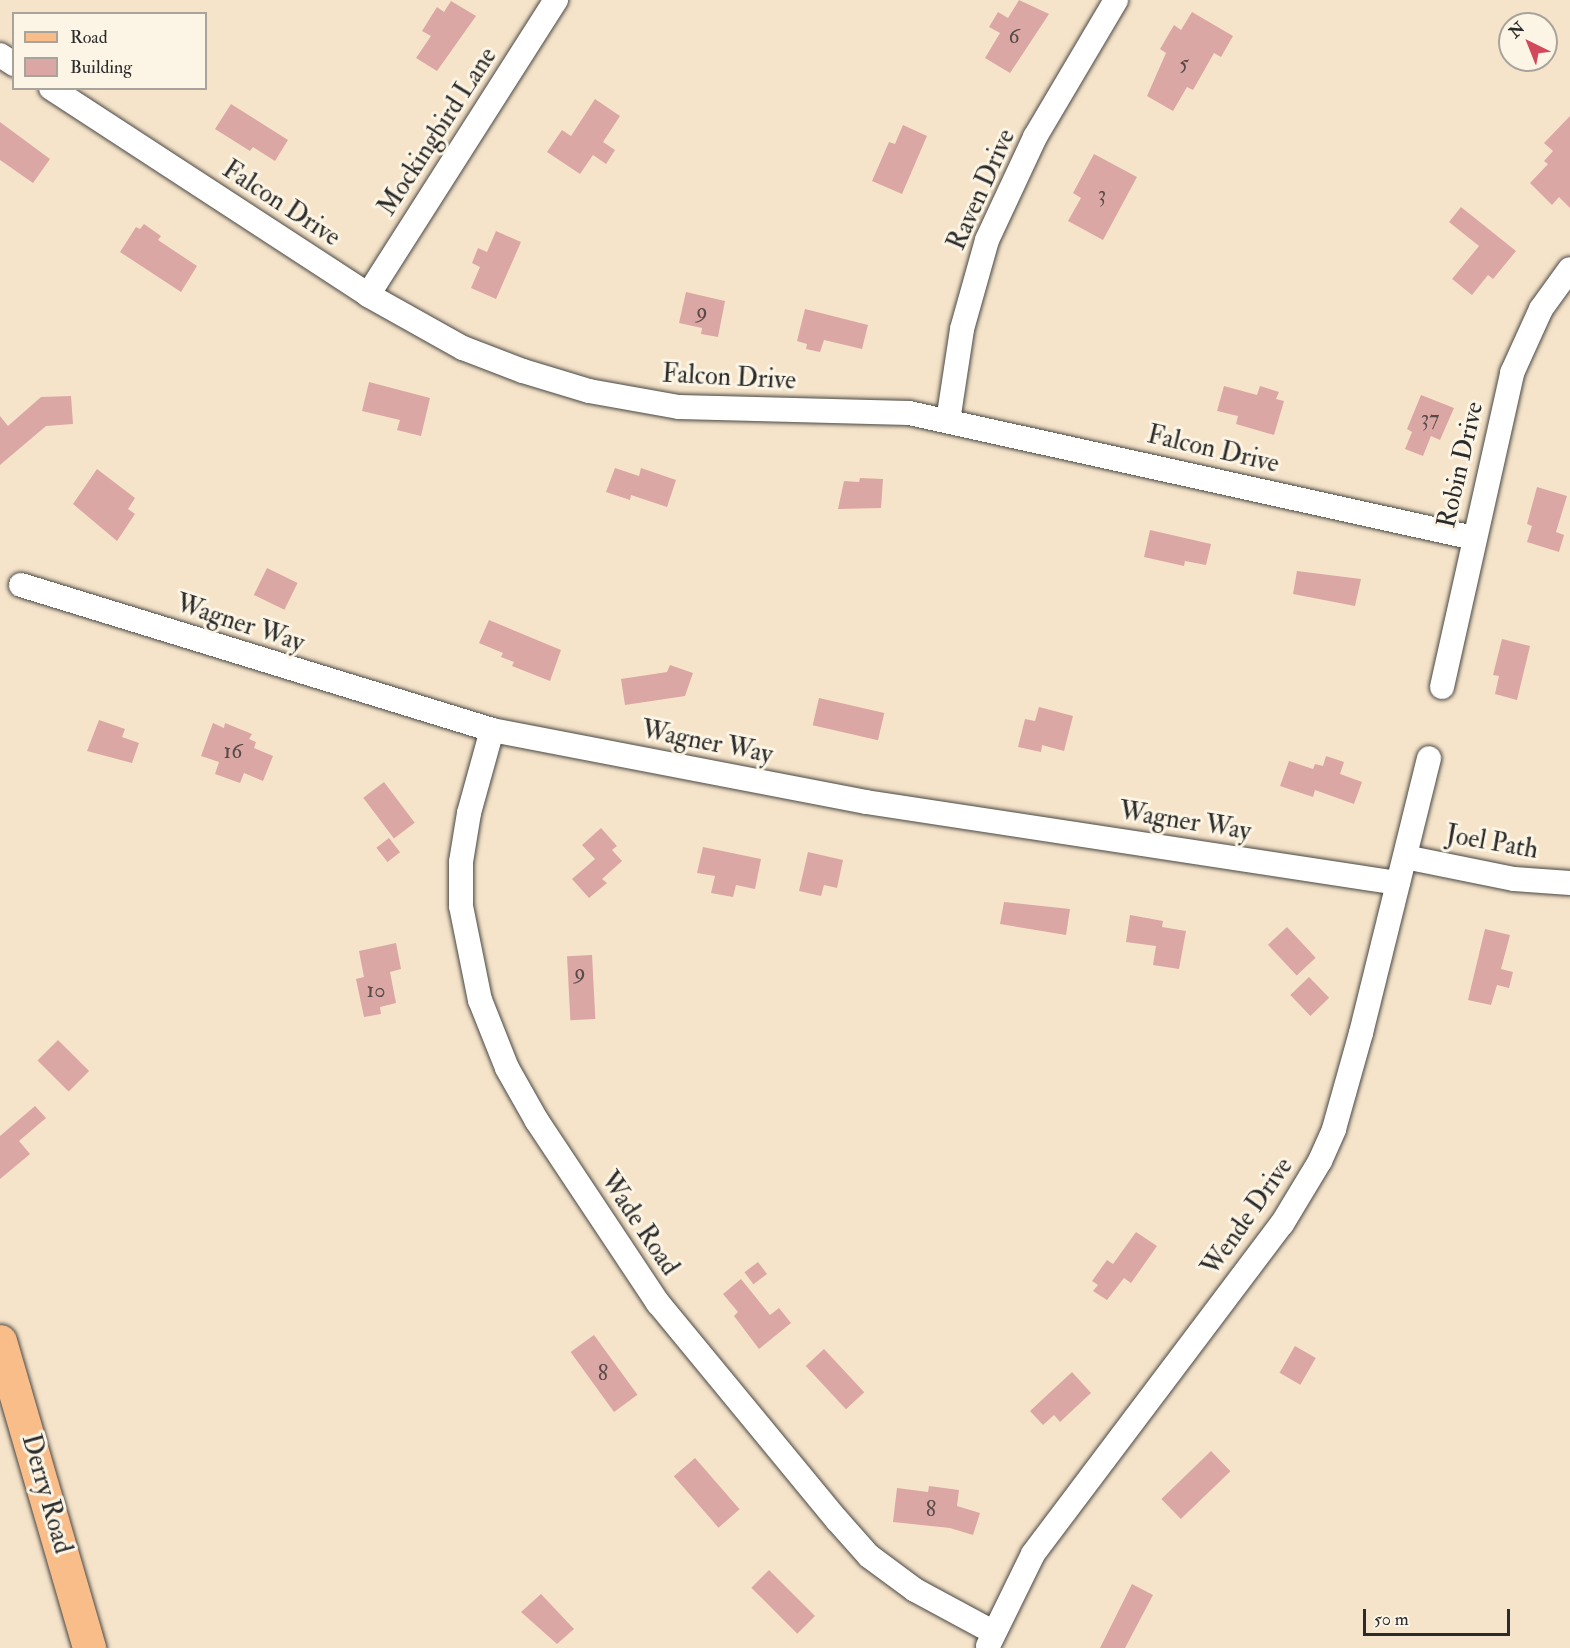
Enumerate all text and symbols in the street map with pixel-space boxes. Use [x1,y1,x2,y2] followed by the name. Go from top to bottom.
[12,12,207,90] legend
[1498,12,1558,72] north arrow
[1505,18,1529,43] text: N
[1008,24,1020,50] house number: 6
[70,26,108,49] text: Road
[372,42,504,222] street label: Mockingbird Lane
[1179,51,1189,77] house number: 5
[70,56,132,79] text: Building
[941,125,1023,255] street label: Raven Drive
[216,154,346,254] street label: Falcon Drive
[1098,182,1106,208] house number: 3
[696,299,708,325] house number: 9
[661,359,797,397] street label: Falcon Drive
[1431,399,1491,531] street label: Robin Drive
[1421,406,1439,432] house number: 37
[1144,420,1282,480] street label: Falcon Drive
[172,589,308,659] street label: Wagner Way
[639,715,775,771] street label: Wagner Way
[224,739,242,765] house number: 16
[1117,796,1253,848] street label: Wagner Way
[1444,820,1540,866] street label: Joel Path
[574,960,586,986] house number: 9
[366,978,386,1004] house number: 10
[1196,1152,1300,1282] street label: Wende Drive
[593,1166,685,1282] street label: Wade Road
[598,1361,608,1387] house number: 8
[14,1431,78,1557] street label: Derry Road
[926,1497,936,1523] house number: 8
[1366,1597,1513,1635] scale bar
[1374,1608,1409,1631] text: 50 m

